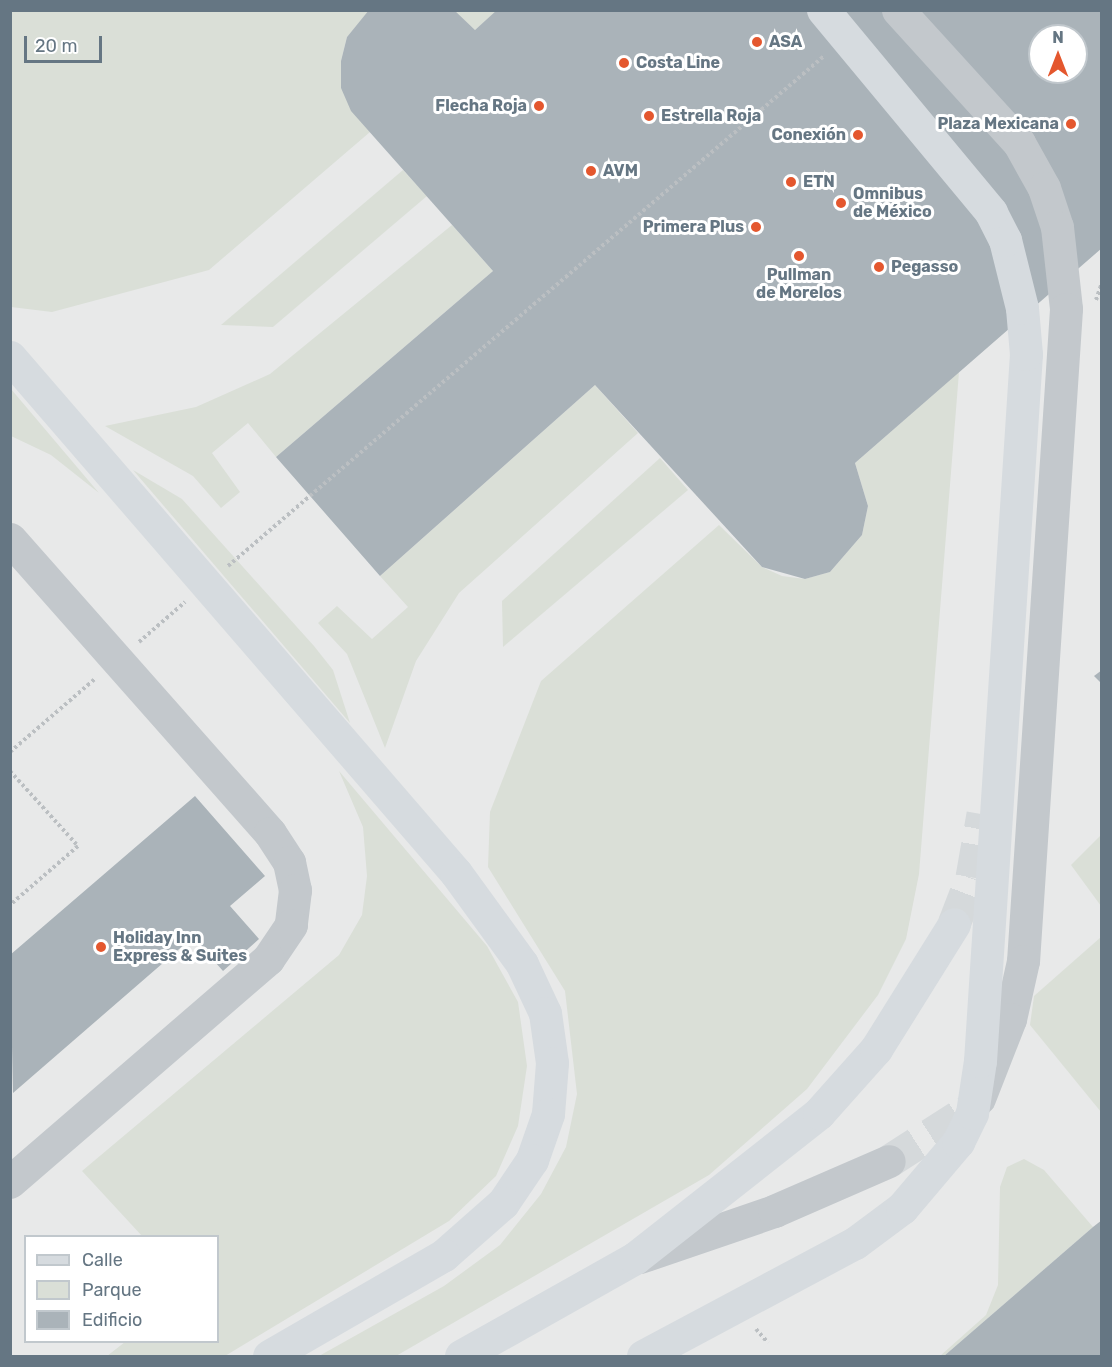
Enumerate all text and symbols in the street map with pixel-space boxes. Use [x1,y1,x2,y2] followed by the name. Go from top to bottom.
[27,24,105,62] scale bar
[1028,24,1088,84] north arrow
[1052,28,1064,47] text: N
[769,32,802,52] place label: ASA
[35,35,77,57] text: 20 m
[750,35,764,49] marker: ASA
[636,53,720,73] place label: Costa Line
[617,56,631,70] marker: Costa Line
[435,96,527,116] place label: Flecha Roja
[532,99,546,113] marker: Flecha Roja
[661,106,761,126] place label: Estrella Roja
[642,109,656,123] marker: Estrella Roja
[937,114,1059,134] place label: Plaza Mexicana
[1064,117,1078,131] marker: Plaza Mexicana
[771,125,846,145] place label: Conexión
[851,128,865,142] marker: Conexión
[603,161,638,181] place label: AVM
[584,164,598,178] marker: AVM
[803,172,835,192] place label: ETN
[784,175,798,189] marker: ETN
[853,184,932,222] place label: Omnibus de México
[834,196,848,210] marker: Omnibus de México
[643,217,744,237] place label: Primera Plus
[749,220,763,234] marker: Primera Plus
[792,249,806,263] marker: Pullman de Morelos
[891,257,958,277] place label: Pegasso
[872,260,886,274] marker: Pegasso
[756,265,842,303] place label: Pullman de Morelos
[113,928,247,966] place label: Holiday Inn Express & Suites
[94,940,108,954] marker: Holiday Inn Express & Suites
[24,1235,219,1343] legend
[82,1249,123,1271] text: Calle
[82,1279,142,1301] text: Parque
[82,1309,142,1331] text: Edificio

